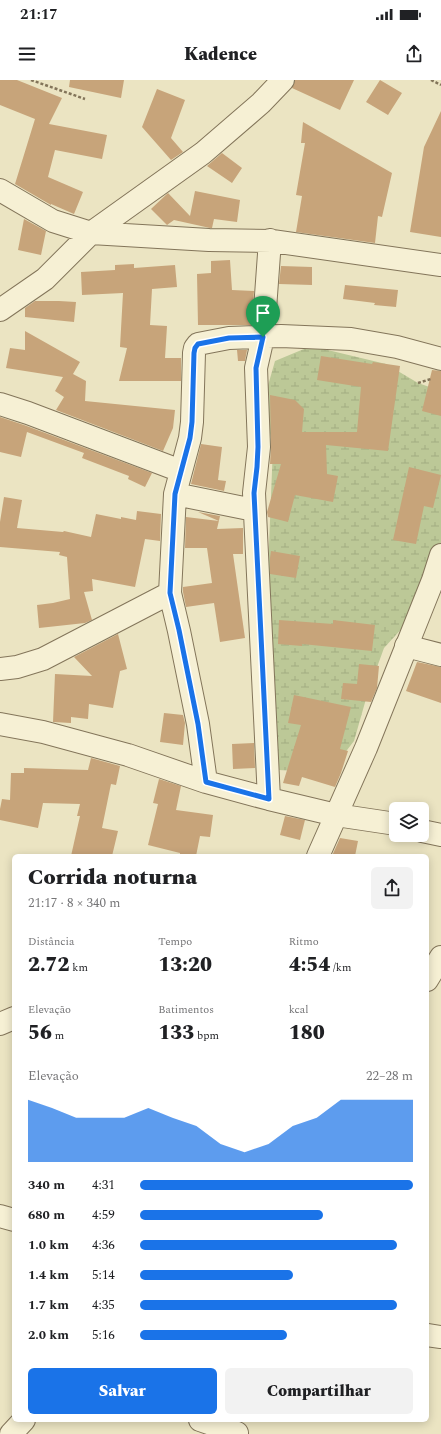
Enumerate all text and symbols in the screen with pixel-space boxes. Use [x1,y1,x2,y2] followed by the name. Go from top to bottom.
[20,3,58,26] text: 21:17
[184,41,257,68] text: Kadence
[16,43,38,65] icon: menu
[403,43,425,65] icon: share
[246,296,280,337] pin
[252,302,274,324] icon: arrive
[389,802,429,842] map controls
[389,802,429,842] button: layers
[28,861,197,894] text: Corrida noturna
[371,867,413,909] button: share
[28,893,120,913] text: 21:17 · 8 × 340 m
[28,933,74,950] text: Distância
[158,933,192,950] text: Tempo
[289,933,319,950] text: Ritmo
[28,950,70,980] text: 2.72
[158,950,212,980] text: 13:20
[289,950,330,980] text: 4:54
[70,959,88,976] text: km
[330,959,351,976] text: /km
[28,1001,71,1018] text: Elevação
[158,1001,214,1018] text: Batimentos
[289,1001,308,1018] text: kcal
[28,1018,52,1048] text: 56
[158,1018,194,1048] text: 133
[289,1018,325,1048] text: 180
[52,1027,64,1044] text: m
[194,1027,219,1044] text: bpm
[28,1066,79,1086] text: Elevação
[366,1066,413,1086] text: 22–28 m
[28,1175,65,1195] text: 340 m
[92,1175,115,1195] text: 4:31
[28,1205,65,1225] text: 680 m
[92,1205,115,1225] text: 4:59
[28,1235,69,1255] text: 1.0 km
[92,1235,115,1255] text: 4:36
[28,1265,69,1285] text: 1.4 km
[92,1265,115,1285] text: 5:14
[28,1295,69,1315] text: 1.7 km
[92,1295,115,1315] text: 4:35
[28,1325,69,1345] text: 2.0 km
[92,1325,115,1345] text: 5:16
[28,1368,217,1414] button: Salvar
[225,1368,413,1414] button: Compartilhar

